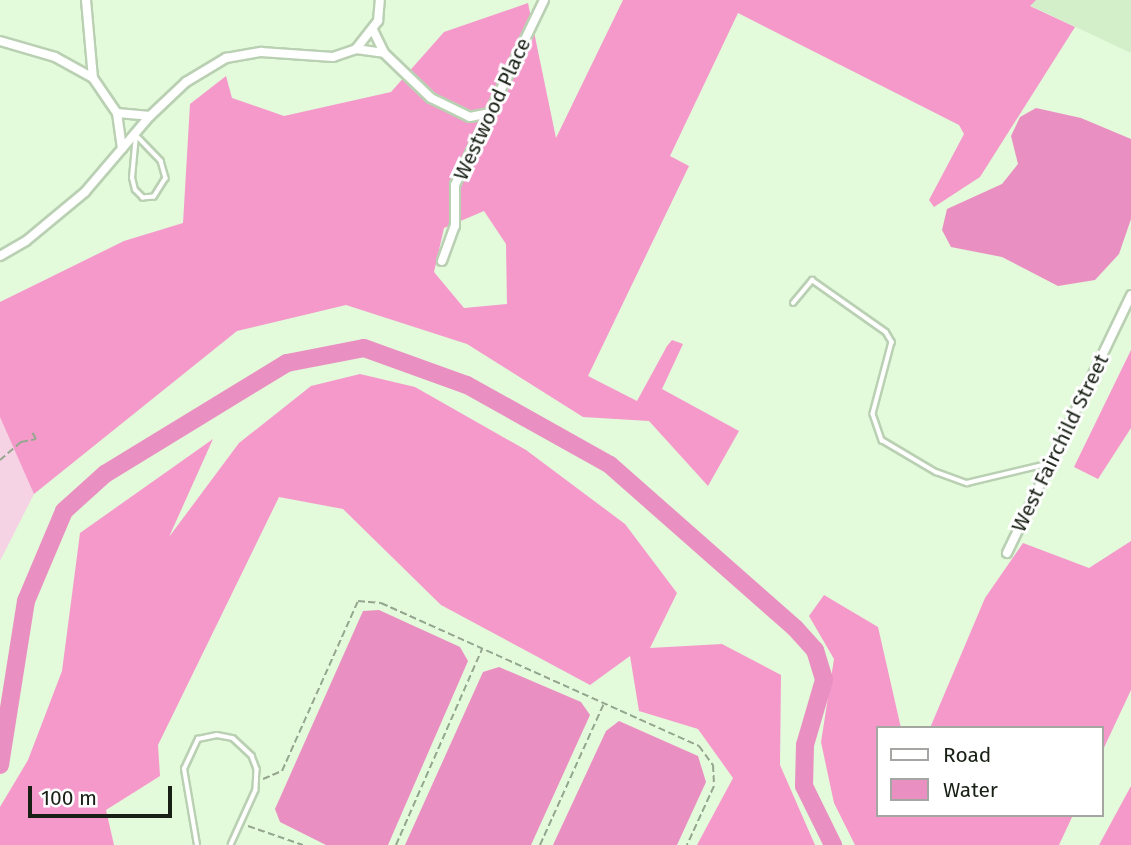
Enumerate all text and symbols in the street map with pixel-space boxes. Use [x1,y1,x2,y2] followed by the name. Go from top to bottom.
[448,34,536,184] street label: Westwood Place
[1006,350,1114,536] street label: West Fairchild Street
[876,726,1103,817] legend
[943,742,991,768] text: Road
[32,772,175,816] scale bar
[943,777,998,803] text: Water
[41,785,97,811] text: 100 m

